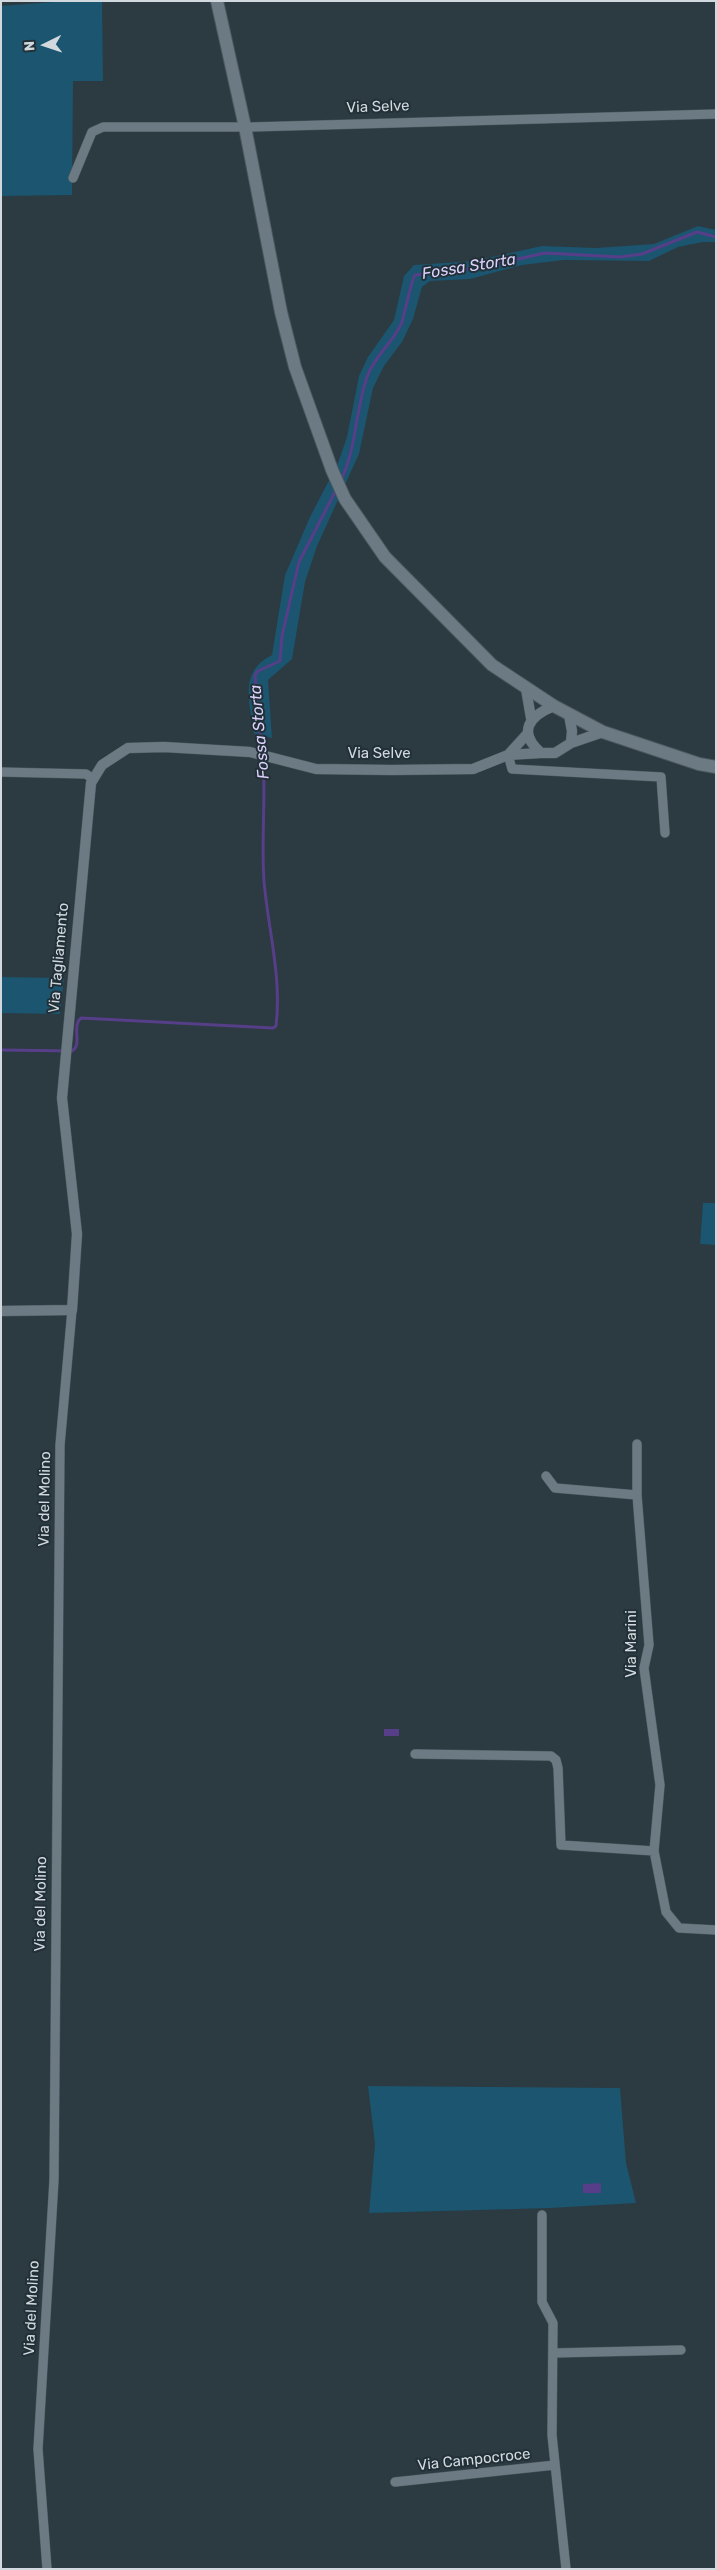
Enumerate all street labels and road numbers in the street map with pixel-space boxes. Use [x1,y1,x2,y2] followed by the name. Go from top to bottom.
[346,97,410,117] street label: Via Selve
[347,745,411,763] street label: Via Selve
[45,902,73,1014] street label: Via Tagliamento
[35,1451,55,1547] street label: Via del Molino
[623,1610,641,1678] street label: Via Marini
[31,1856,51,1952] street label: Via del Molino
[21,2260,43,2356] street label: Via del Molino
[417,2445,531,2475] street label: Via Campocroce

